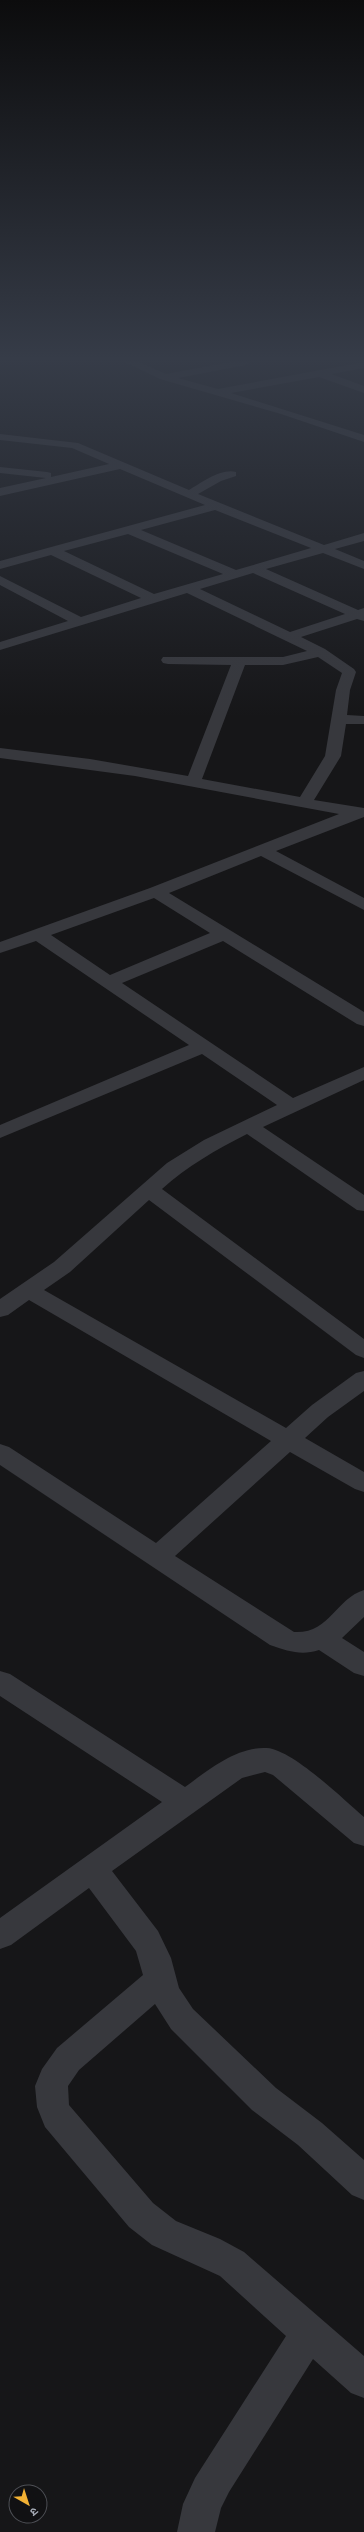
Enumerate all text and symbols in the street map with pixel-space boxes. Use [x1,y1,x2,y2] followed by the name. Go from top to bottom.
[8,2484,48,2524] north arrow
[27,2504,41,2519] text: उ

